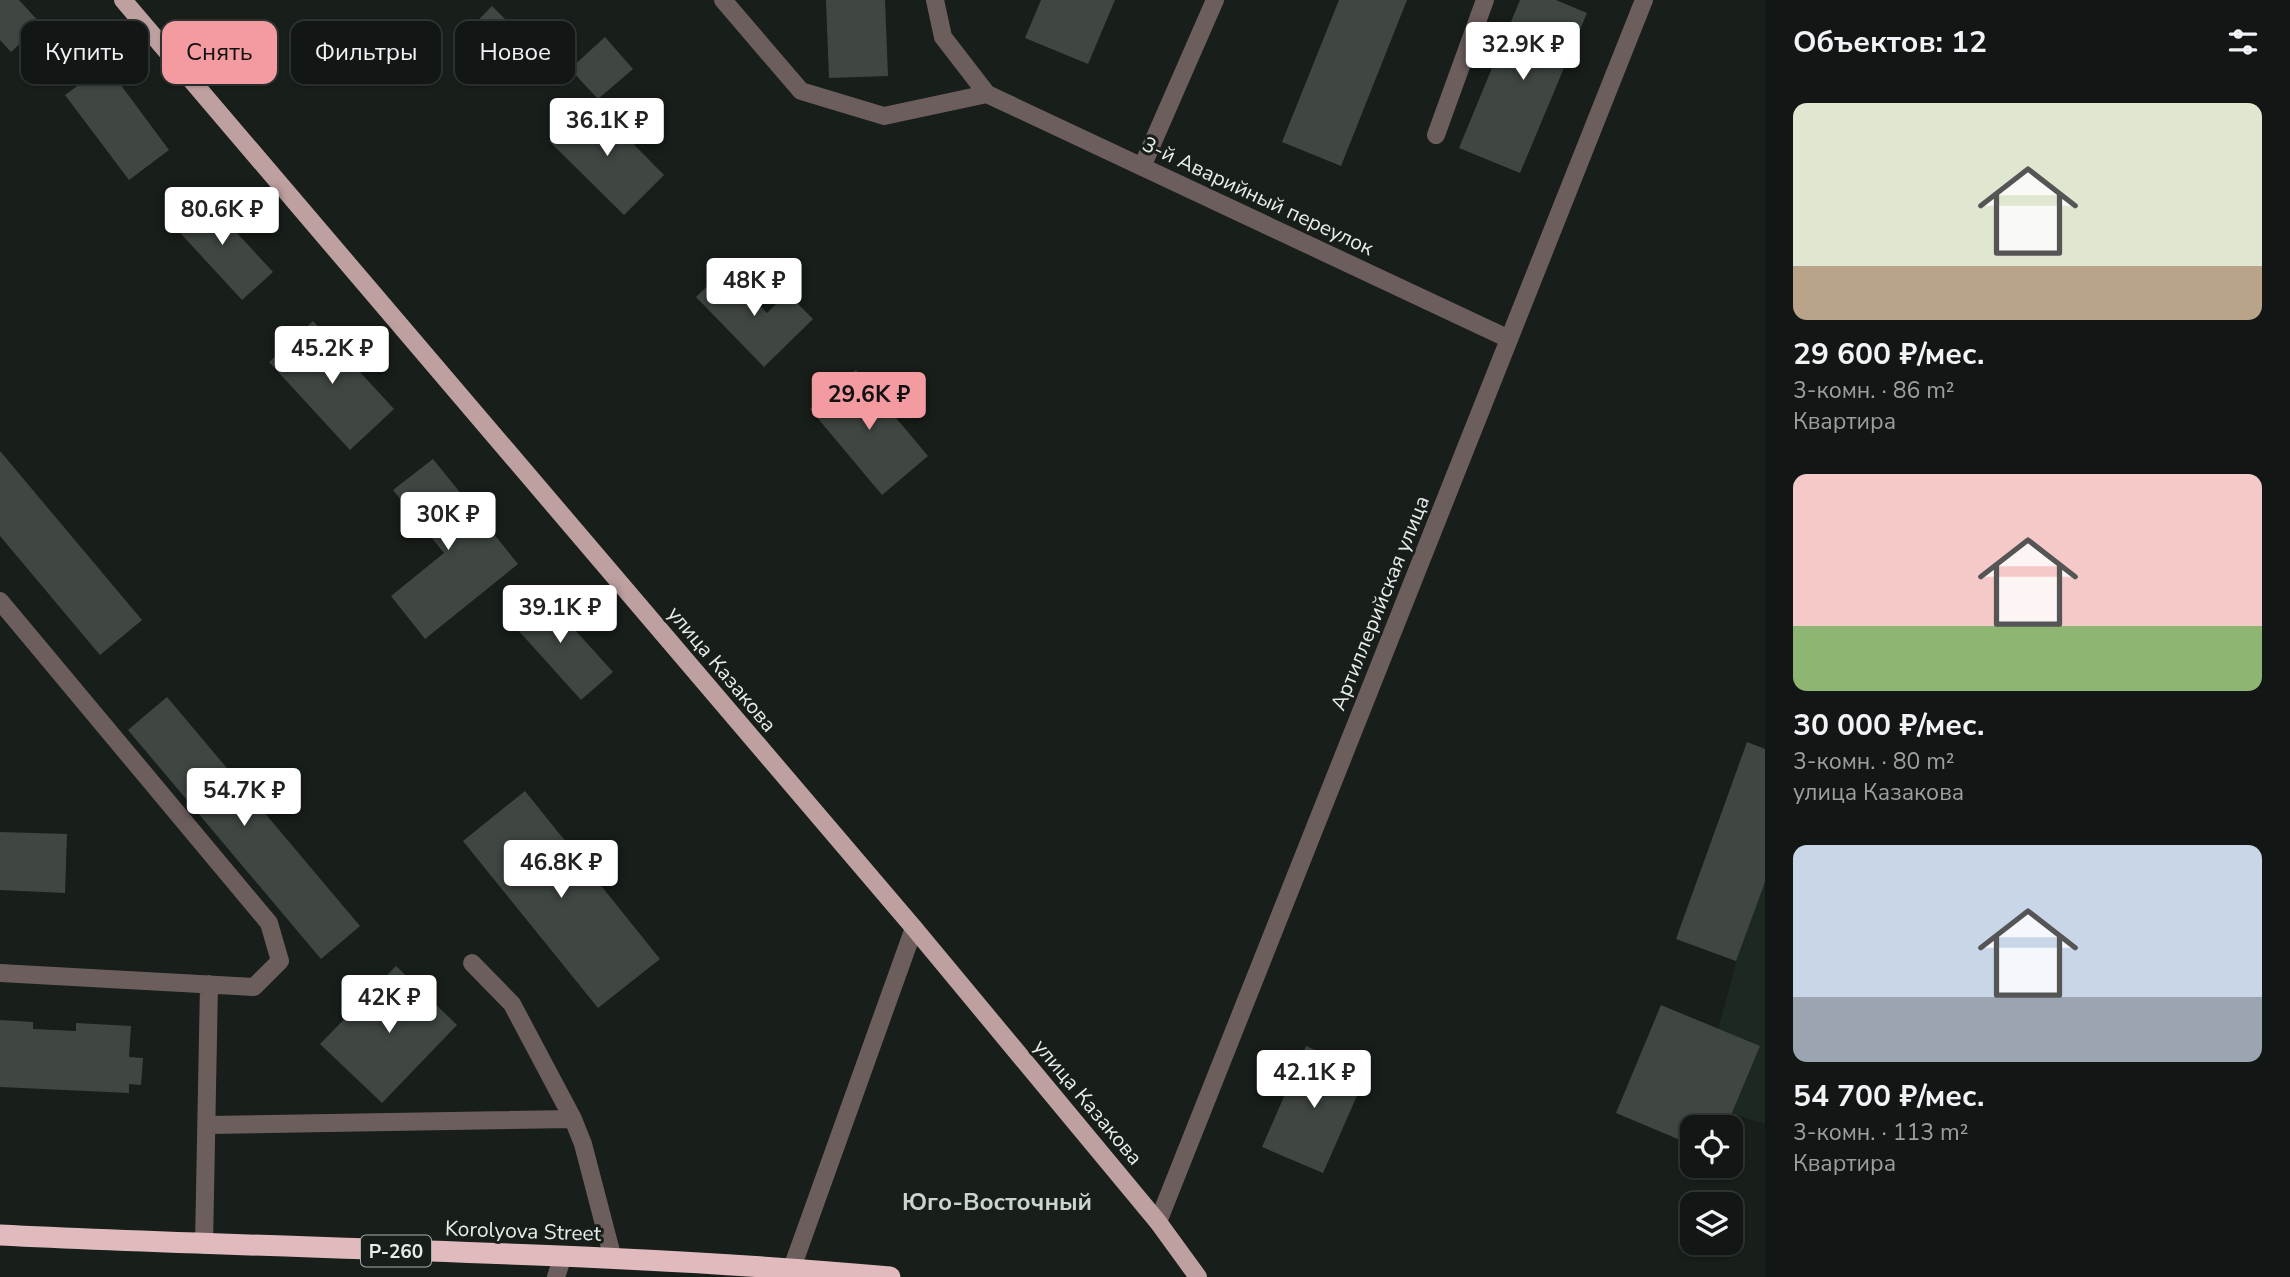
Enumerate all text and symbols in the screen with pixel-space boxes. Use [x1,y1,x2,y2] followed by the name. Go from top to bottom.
[21,21,148,84] chip: Купить
[162,21,277,84] chip: Снять
[291,21,441,84] chip: Фильтры
[455,21,575,84] chip: Новое
[1458,22,1588,82] pin: 32.9K ₽
[1793,22,1987,63] text: Объектов: 12
[2224,23,2262,61] icon: filters
[1482,29,1564,60] text: 32.9K ₽
[542,99,672,158] pin: 36.1K ₽
[566,105,648,136] text: 36.1K ₽
[1138,130,1379,262] street label: 3-й Аварийный переулок
[1965,148,2091,274] icon: home
[157,188,287,247] pin: 80.6K ₽
[181,194,263,225] text: 80.6K ₽
[705,258,803,318] pin: 48K ₽
[723,265,785,296] text: 48K ₽
[267,326,397,386] pin: 45.2K ₽
[291,333,373,364] text: 45.2K ₽
[1793,334,1984,375] text: 29 600 ₽/мес.
[804,372,934,432] pin: 29.6K ₽
[1793,375,1955,406] text: 3-комн. · 86 m²
[828,379,910,410] text: 29.6K ₽
[1793,406,1896,437] text: Квартира
[1324,491,1436,715] street label: Артиллерийская улица
[399,492,497,552] pin: 30K ₽
[417,499,479,530] text: 30K ₽
[1965,519,2091,645] icon: home
[495,586,625,645] pin: 39.1K ₽
[519,592,601,623] text: 39.1K ₽
[661,600,783,738] street label: улица Казакова
[1793,705,1984,746] text: 30 000 ₽/мес.
[1793,746,1955,777] text: 3-комн. · 80 m²
[179,768,309,828] pin: 54.7K ₽
[203,775,285,806] text: 54.7K ₽
[1793,777,1964,808] text: улица Казакова
[496,841,626,900] pin: 46.8K ₽
[520,847,602,878] text: 46.8K ₽
[1965,890,2091,1016] icon: home
[340,976,438,1035] pin: 42K ₽
[358,982,420,1013] text: 42K ₽
[1027,1033,1149,1171] street label: улица Казакова
[1249,1050,1379,1110] pin: 42.1K ₽
[1273,1057,1355,1088] text: 42.1K ₽
[1793,1076,1984,1117] text: 54 700 ₽/мес.
[1680,1115,1743,1255] map controls
[1680,1115,1743,1178] button: locate
[1793,1117,1968,1148] text: 3-комн. · 113 m²
[1793,1148,1896,1179] text: Квартира
[902,1186,1092,1218] district label: Юго-Восточный
[1680,1192,1743,1255] button: layers
[444,1214,602,1248] street label: Korolyova Street
[361,1236,431,1266] road number: Р-260

